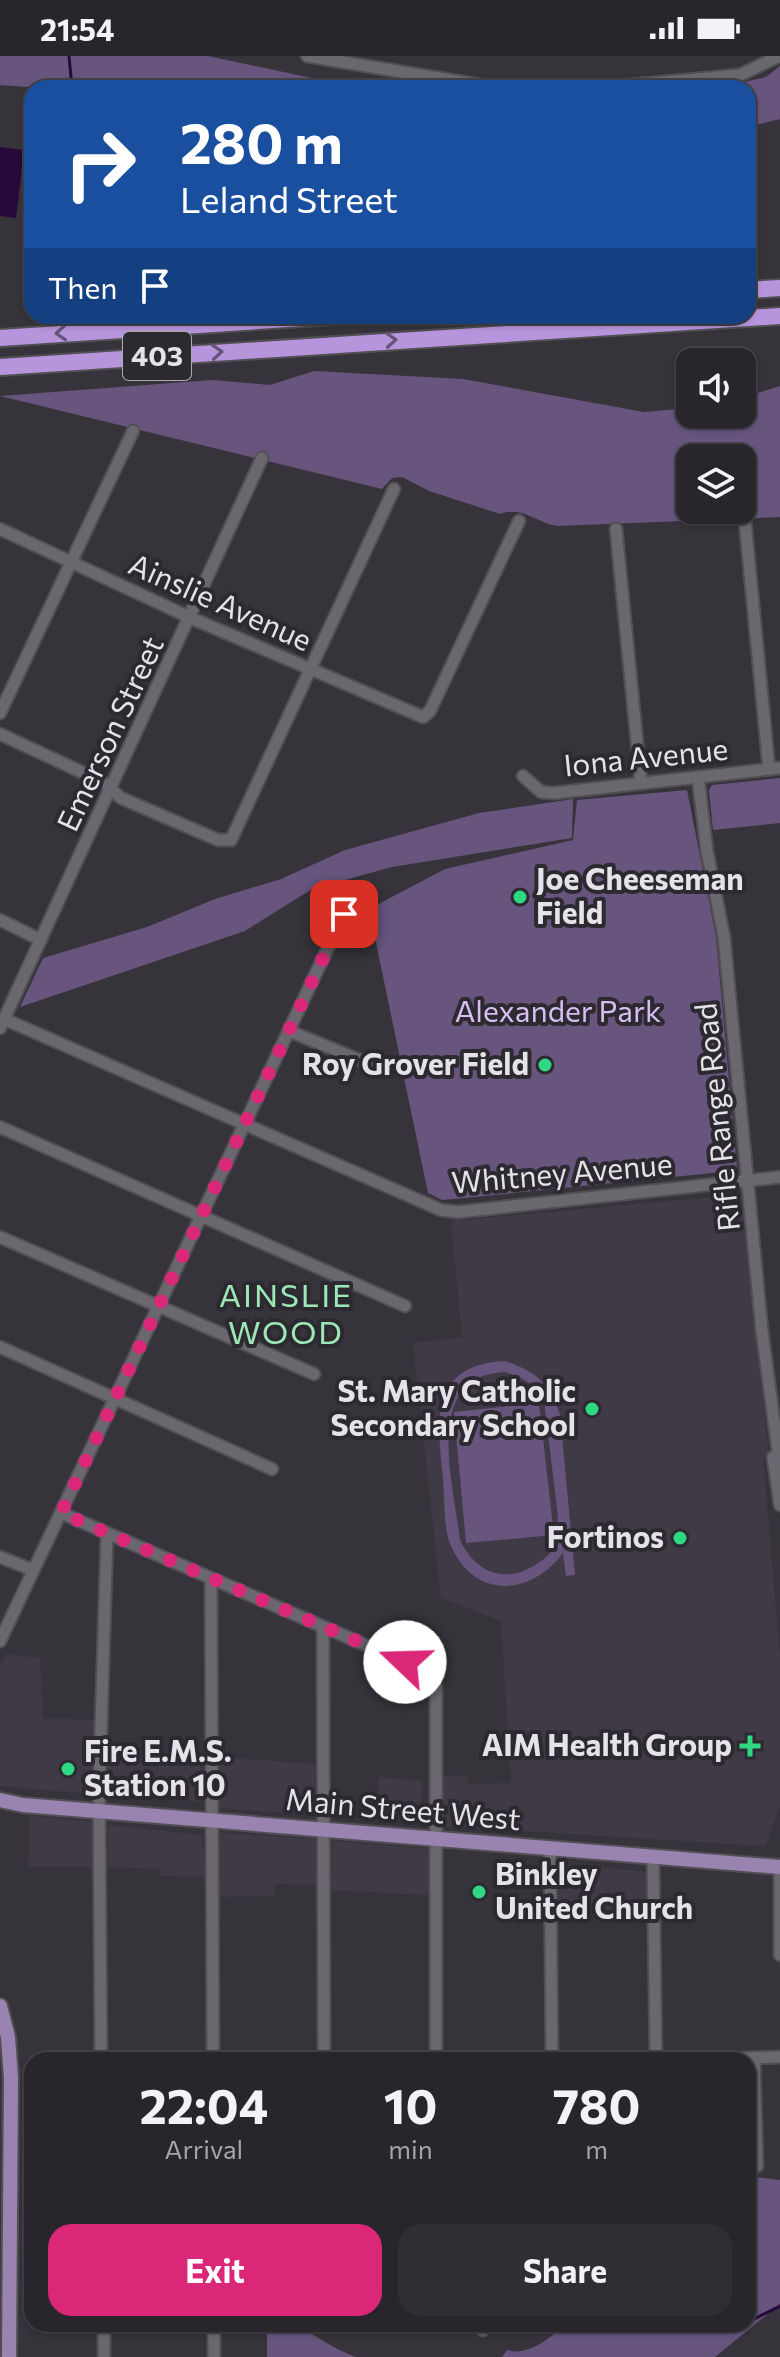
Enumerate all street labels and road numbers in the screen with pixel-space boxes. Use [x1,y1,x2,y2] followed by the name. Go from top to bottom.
[123,332,191,380] road number: 403
[124,544,318,658] street label: Ainslie Avenue
[47,630,170,836] street label: Emerson Street
[562,728,730,783] street label: Iona Avenue
[685,1001,746,1233] street label: Rifle Range Road
[450,1143,674,1200] street label: Whitney Avenue
[284,1779,522,1836] street label: Main Street West

